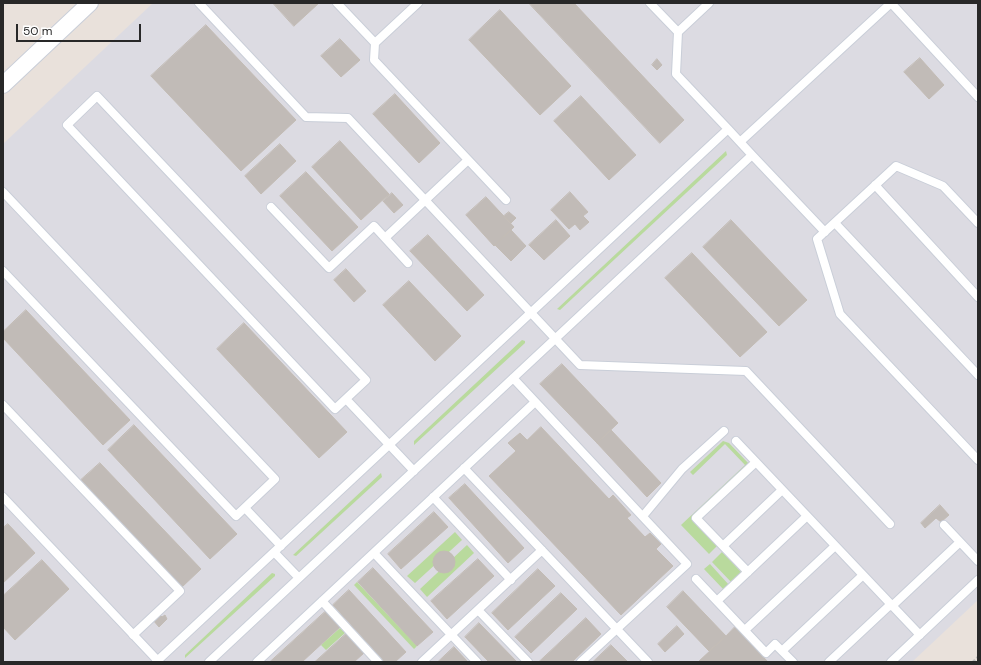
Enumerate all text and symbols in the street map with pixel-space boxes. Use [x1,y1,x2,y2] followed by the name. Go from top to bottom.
[18,16,143,42] scale bar
[23,23,52,39] text: 50 m

